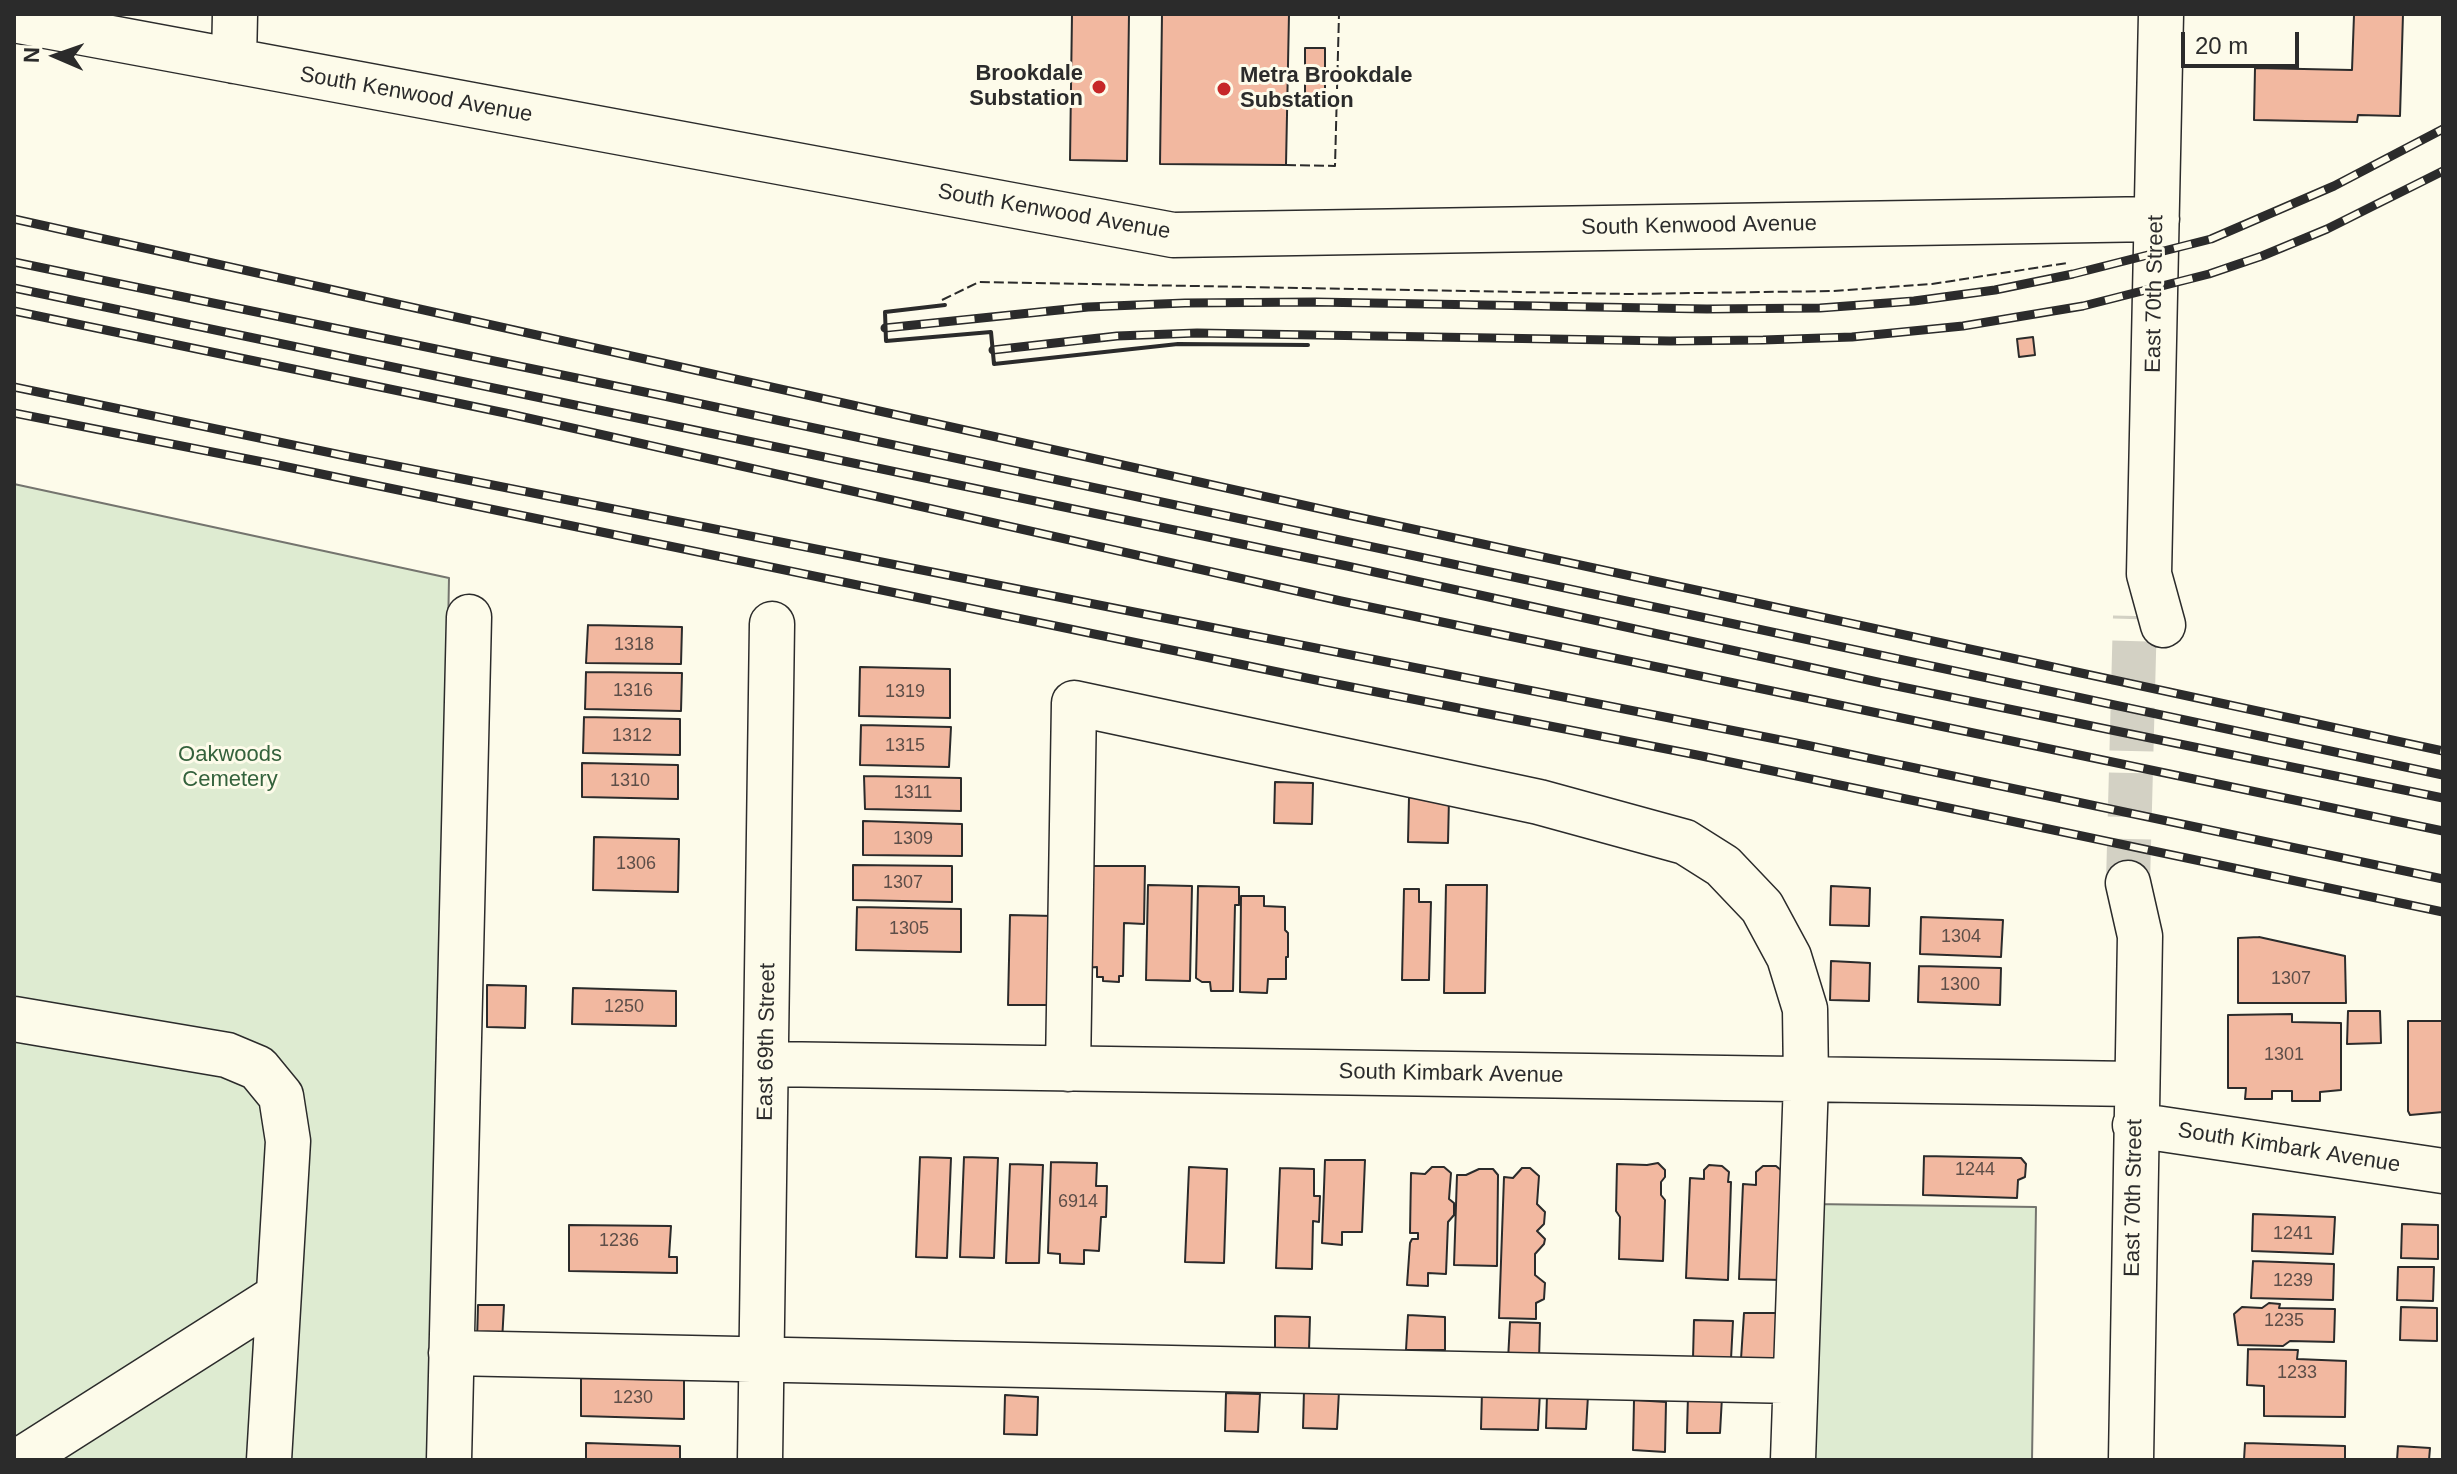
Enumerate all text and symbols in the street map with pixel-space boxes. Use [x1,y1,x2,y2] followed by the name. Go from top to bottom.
[16,16,96,96] north arrow
[2185,16,2303,66] scale bar
[2195,32,2248,59] text: 20 m
[19,47,44,64] text: N
[969,61,1083,112] place label: Brookdale Substation
[298,62,534,128] street label: South Kenwood Avenue
[1240,63,1412,114] place label: Metra Brookdale Substation
[1090,78,1108,96] marker: Brookdale Substation
[1215,80,1233,98] marker: Metra Brookdale Substation
[936,179,1172,245] street label: South Kenwood Avenue
[1581,211,1817,241] street label: South Kenwood Avenue
[2140,215,2170,373] street label: East 70th Street
[614,634,654,656] house number: 1318
[613,680,653,702] house number: 1316
[885,681,925,703] house number: 1319
[612,725,652,747] house number: 1312
[885,735,925,757] house number: 1315
[178,742,282,794] park label: Oakwoods Cemetery
[610,770,650,792] house number: 1310
[894,782,932,804] house number: 1311
[893,828,933,850] house number: 1309
[616,853,656,875] house number: 1306
[883,872,923,894] house number: 1307
[889,918,929,940] house number: 1305
[1941,926,1981,948] house number: 1304
[752,963,782,1121] street label: East 69th Street
[2271,968,2311,990] house number: 1307
[1940,974,1980,996] house number: 1300
[604,996,644,1018] house number: 1250
[2264,1044,2304,1066] house number: 1301
[1338,1059,1564,1089] street label: South Kimbark Avenue
[2176,1117,2402,1179] street label: South Kimbark Avenue
[2119,1119,2149,1277] street label: East 70th Street
[1955,1159,1995,1181] house number: 1244
[1058,1191,1098,1213] house number: 6914
[2273,1223,2313,1245] house number: 1241
[599,1230,639,1252] house number: 1236
[2273,1270,2313,1292] house number: 1239
[2264,1310,2304,1332] house number: 1235
[2277,1362,2317,1384] house number: 1233
[613,1387,653,1409] house number: 1230

